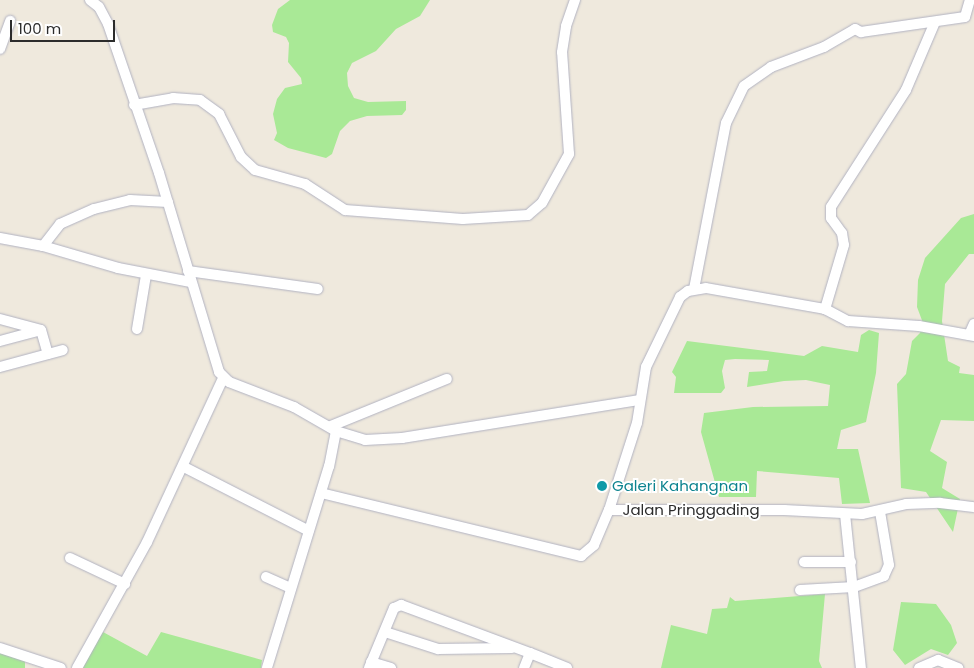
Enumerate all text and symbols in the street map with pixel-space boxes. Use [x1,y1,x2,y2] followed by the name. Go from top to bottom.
[12,10,118,42] scale bar
[18,18,61,39] text: 100 m
[612,477,748,495] place label: Galeri Kahangnan
[596,480,608,492] marker: Galeri Kahangnan
[622,501,760,519] street label: Jalan Pringgading

